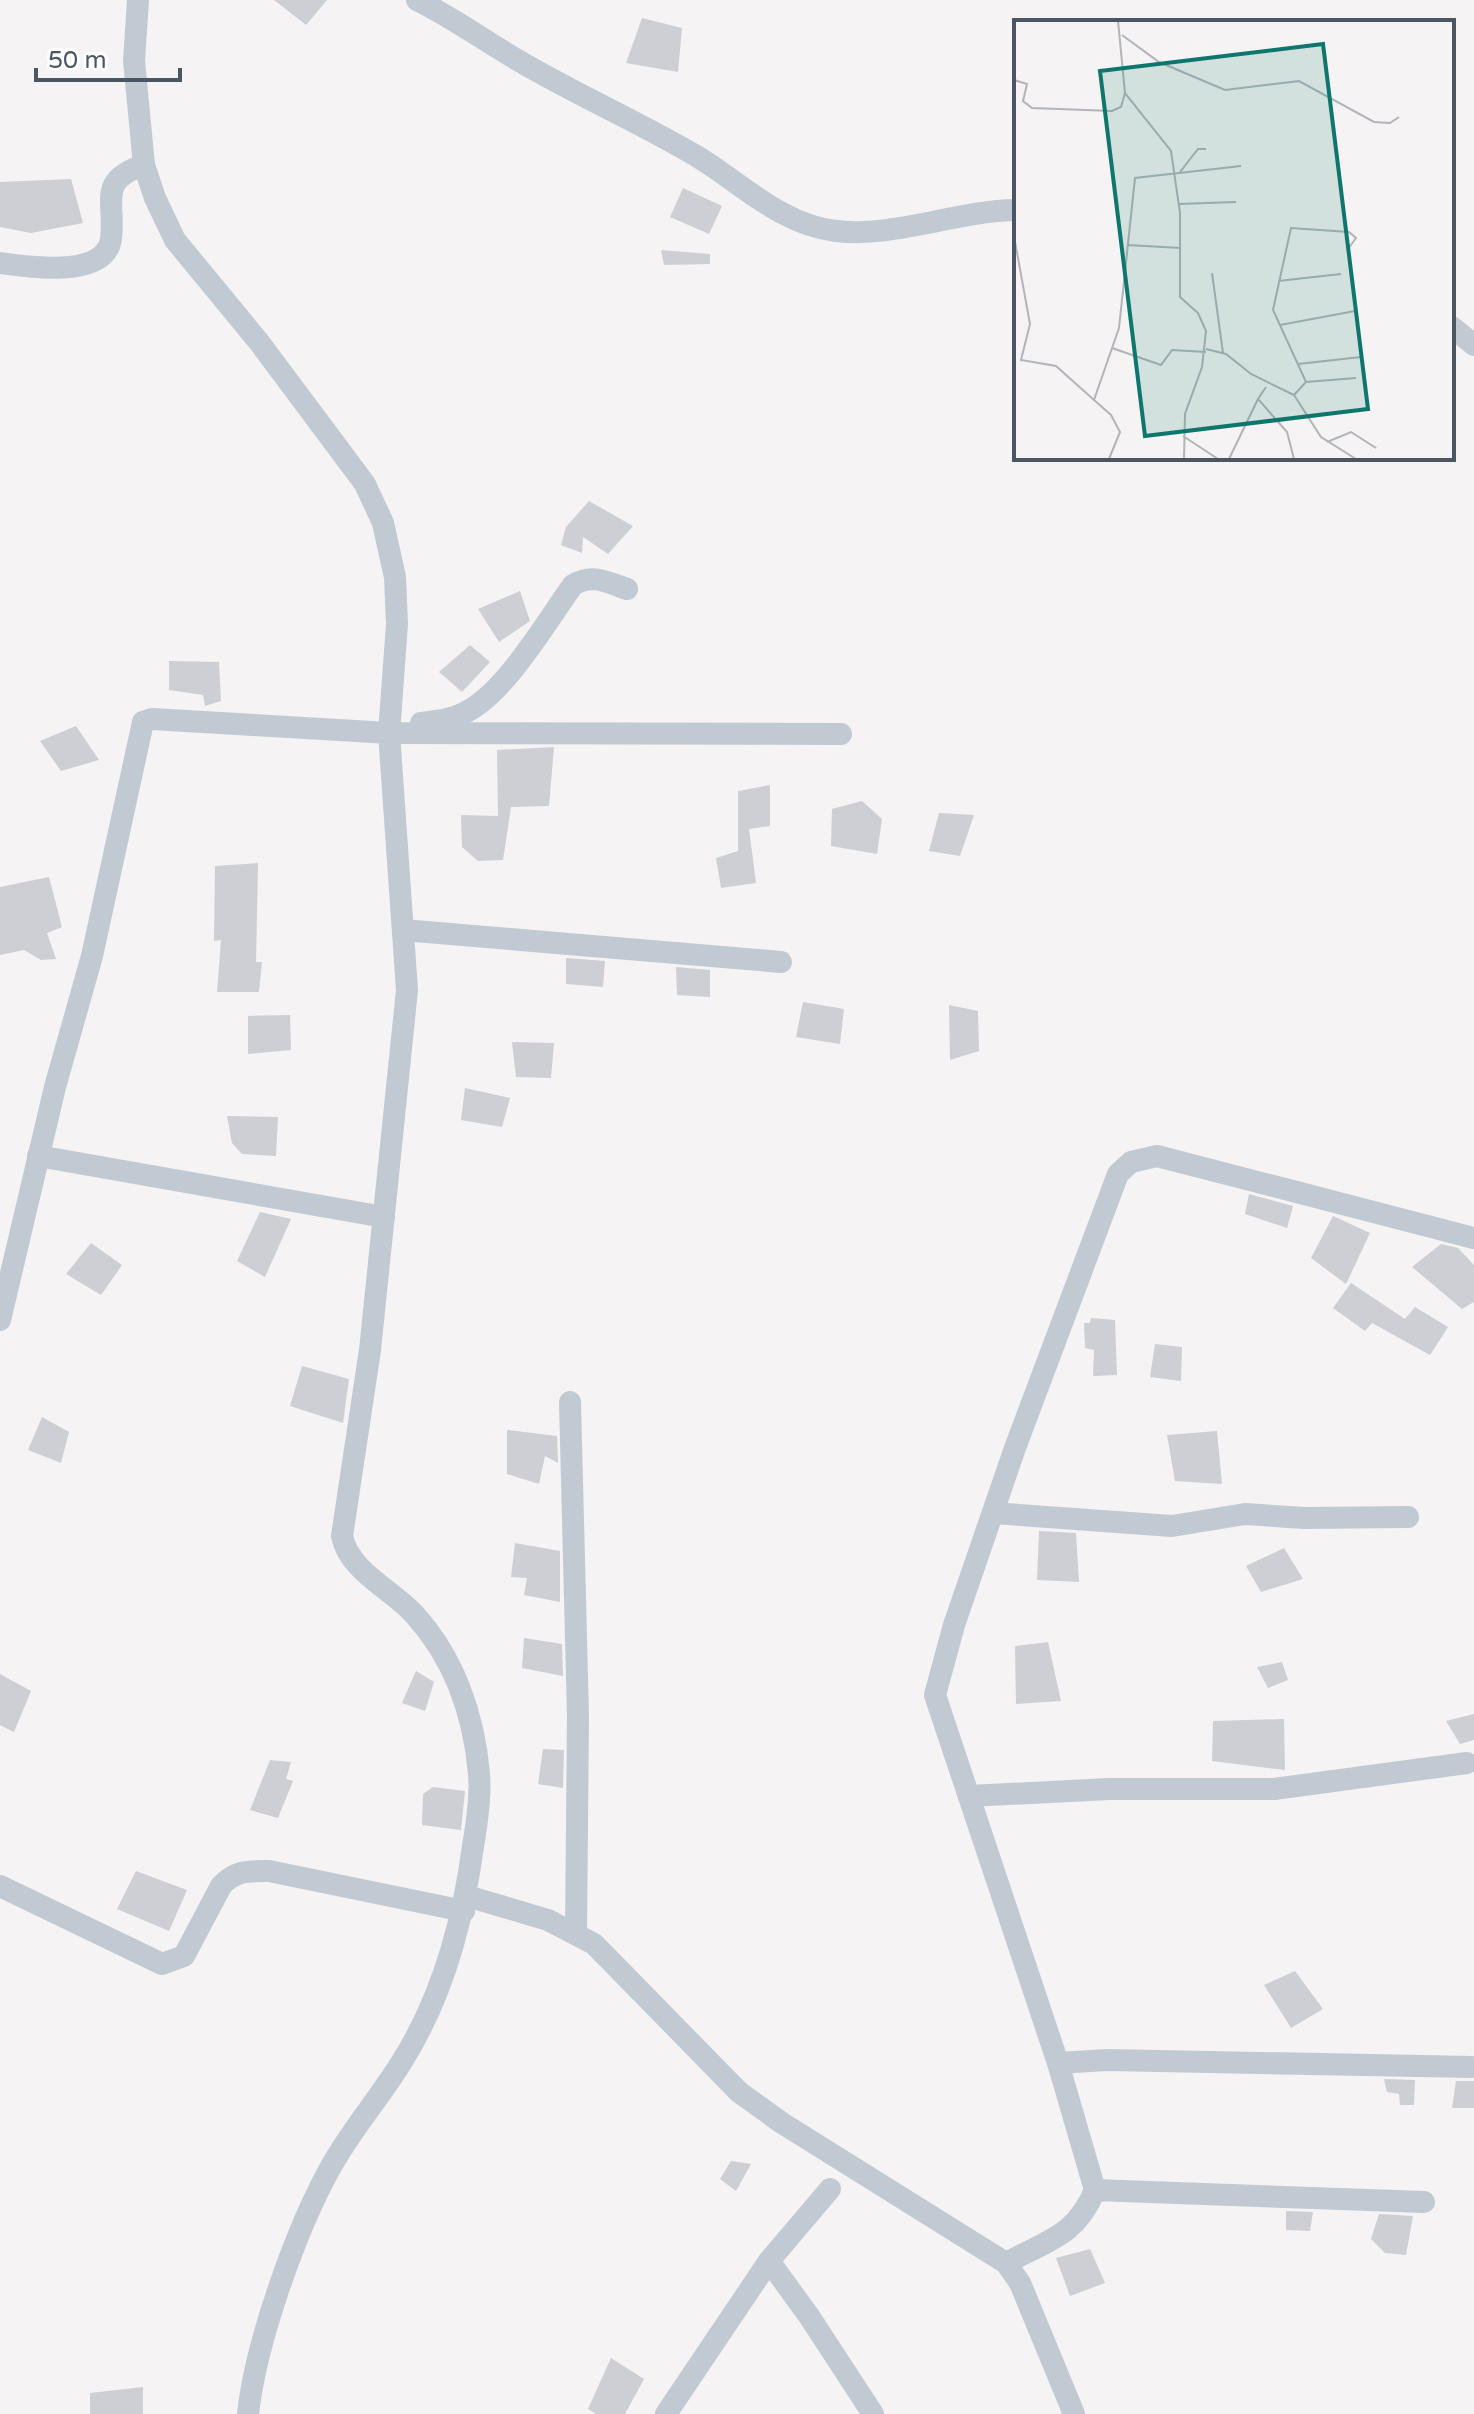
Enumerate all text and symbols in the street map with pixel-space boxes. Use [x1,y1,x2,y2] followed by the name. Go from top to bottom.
[1014,20,1454,460] inset map
[36,32,180,82] scale bar
[48,46,106,75] text: 50 m

